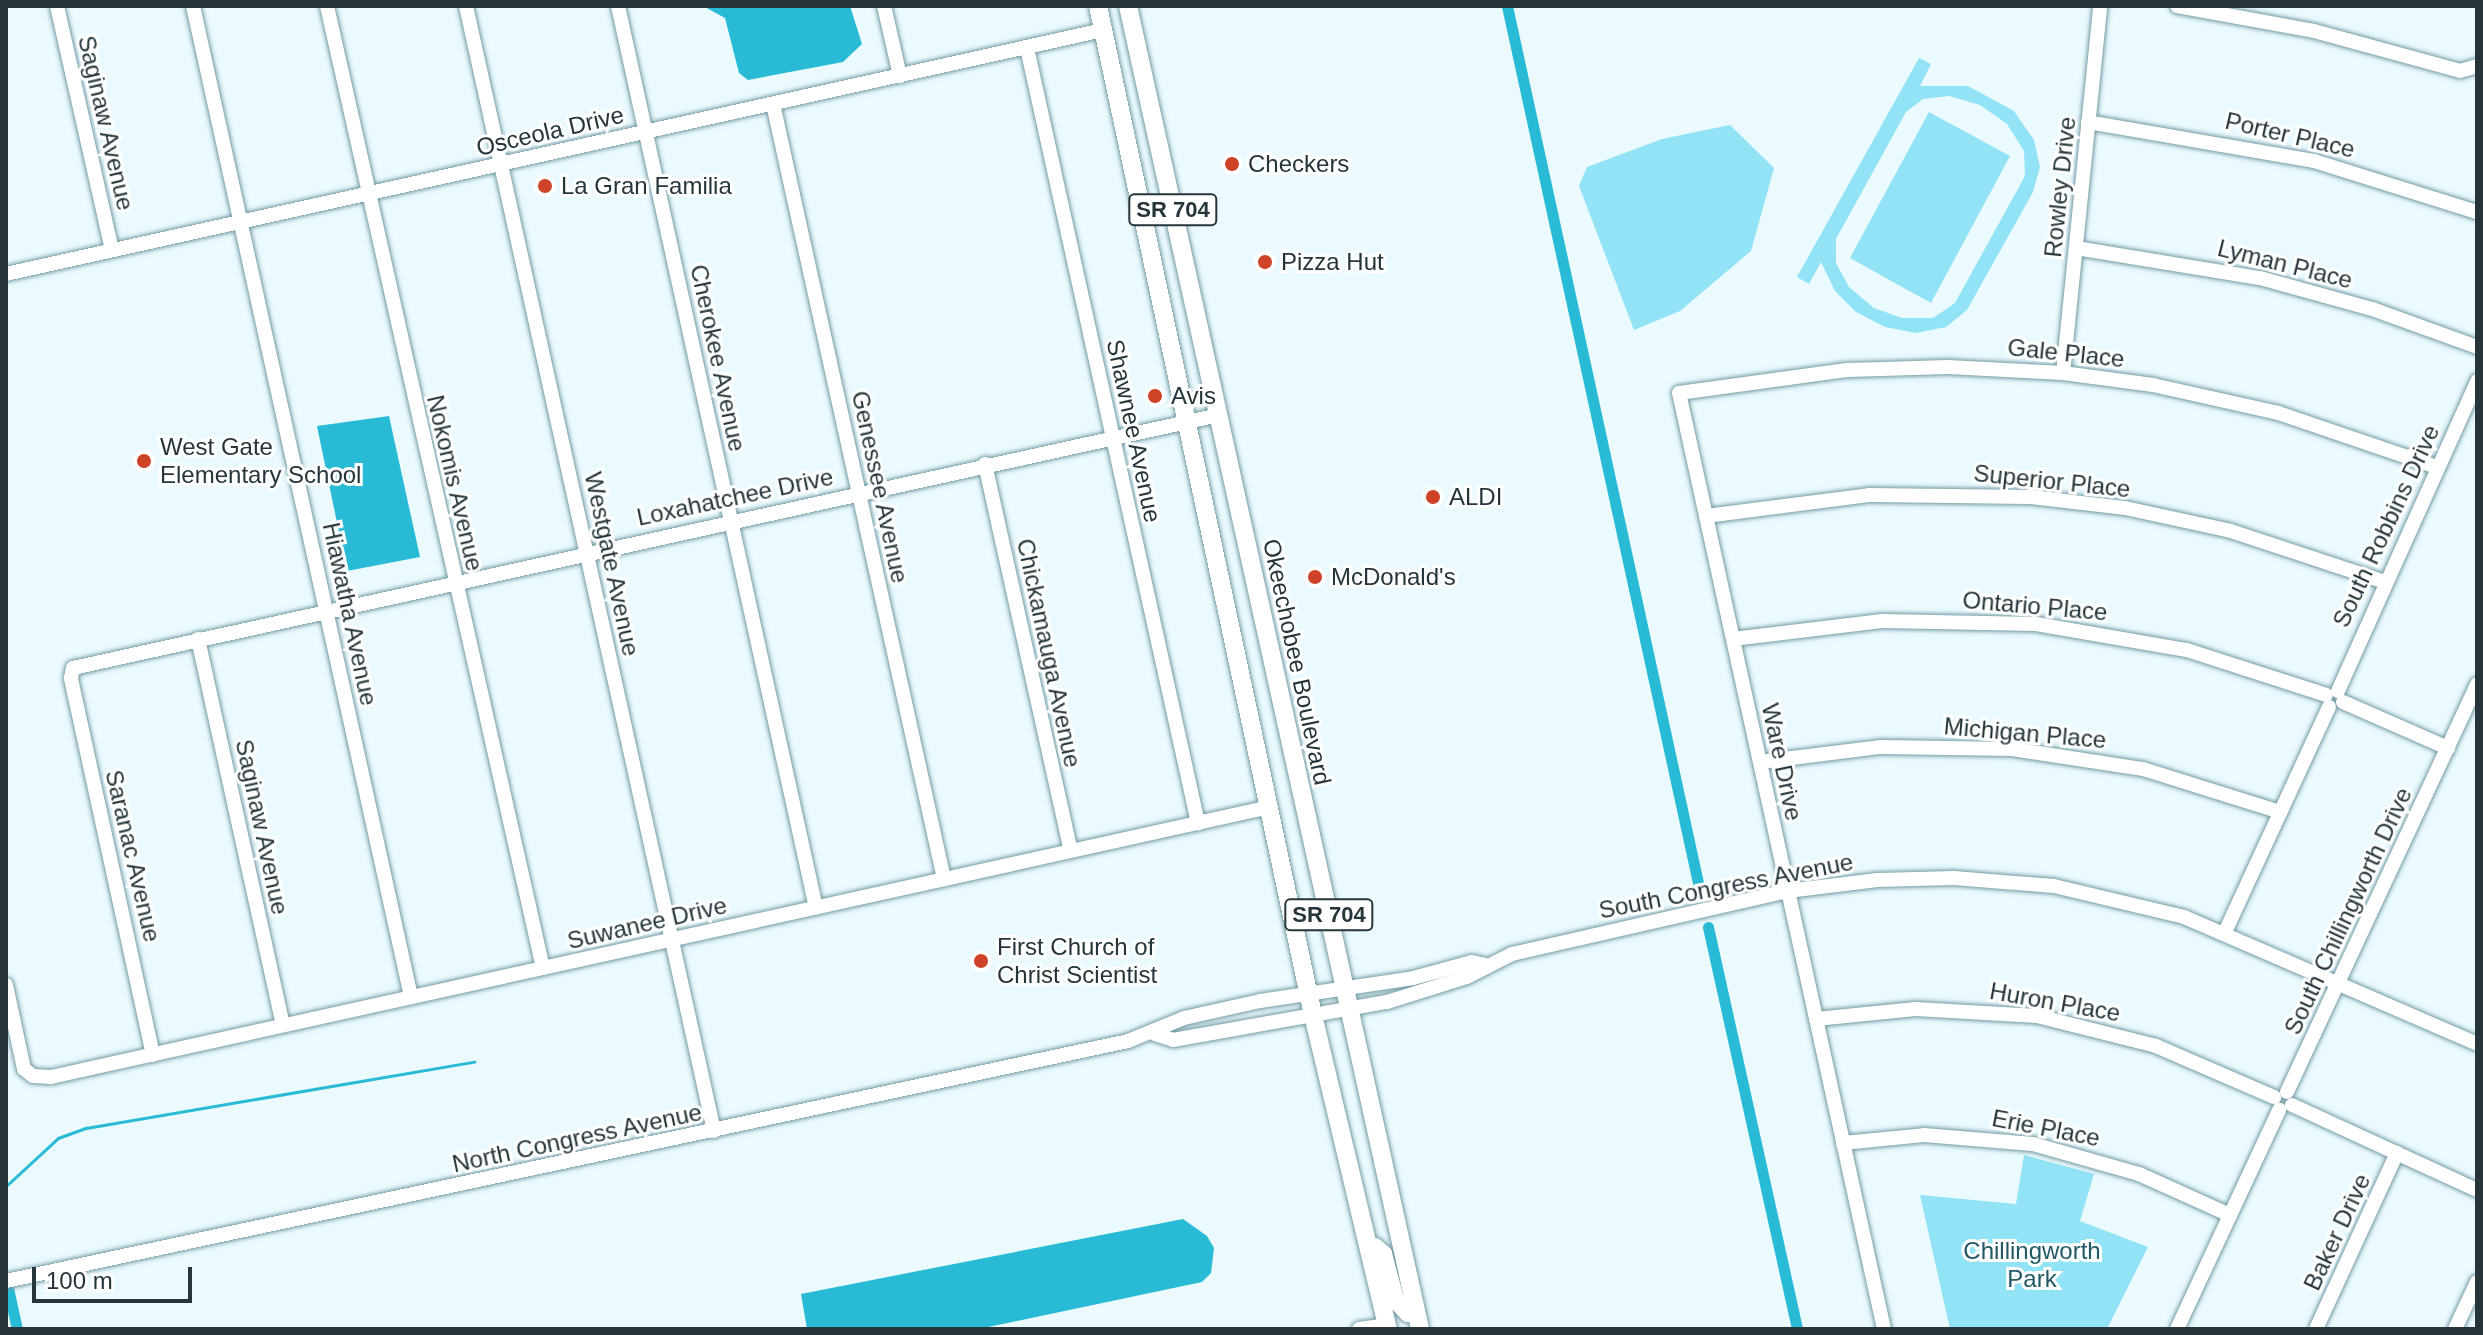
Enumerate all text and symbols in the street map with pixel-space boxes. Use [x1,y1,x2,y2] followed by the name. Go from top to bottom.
[72,32,140,214] street label: Saginaw Avenue
[473,100,627,162] street label: Osceola Drive
[2222,106,2358,164] street label: Porter Place
[2038,115,2082,259] street label: Rowley Drive
[1248,150,1349,178] place label: Checkers
[1223,155,1241,173] marker: Checkers
[561,172,732,200] place label: La Gran Familia
[536,177,554,195] marker: La Gran Familia
[1127,192,1219,228] road number: SR 704
[2215,233,2355,295] street label: Lyman Place
[1281,248,1384,276] place label: Pizza Hut
[1256,253,1274,271] marker: Pizza Hut
[684,261,752,455] street label: Cherokee Avenue
[2006,333,2126,373] street label: Gale Place
[1100,336,1168,526] street label: Shawnee Avenue
[1171,382,1216,410] place label: Avis
[1146,387,1164,405] marker: Avis
[845,388,915,586] street label: Genessee Avenue
[421,392,489,574] street label: Nokomis Avenue
[2326,420,2446,632] street label: South Robbins Drive
[160,433,361,489] place label: West Gate Elementary School
[135,452,153,470] marker: West Gate Elementary School
[1972,458,2132,504] street label: Superior Place
[634,462,836,532] street label: Loxahatchee Drive
[578,469,646,659] street label: Westgate Avenue
[1449,483,1502,511] place label: ALDI
[1424,488,1442,506] marker: ALDI
[316,519,384,709] street label: Hiawatha Avenue
[1011,535,1087,771] street label: Chickamauga Avenue
[1257,536,1337,788] street label: Okeechobee Boulevard
[1331,563,1456,591] place label: McDonald's
[1306,568,1324,586] marker: McDonald's
[1961,585,2109,627] street label: Ontario Place
[1756,701,1808,823] street label: Ware Drive
[1943,712,2107,754] street label: Michigan Place
[229,736,295,918] street label: Saginaw Avenue
[99,767,167,945] street label: Saranac Avenue
[2278,783,2418,1039] street label: South Chillingworth Drive
[1596,847,1856,925] street label: South Congress Avenue
[564,891,730,955] street label: Suwanee Drive
[1283,897,1375,933] road number: SR 704
[997,933,1157,989] place label: First Church of Christ Scientist
[972,952,990,970] marker: First Church of Christ Scientist
[1987,976,2123,1028] street label: Huron Place
[449,1097,705,1179] street label: North Congress Avenue
[1990,1103,2102,1153] street label: Erie Place
[2297,1169,2377,1295] street label: Baker Drive
[1963,1237,2101,1293] park label: Chillingworth Park
[36,1251,196,1301] scale bar
[46,1267,113,1294] text: 100 m

